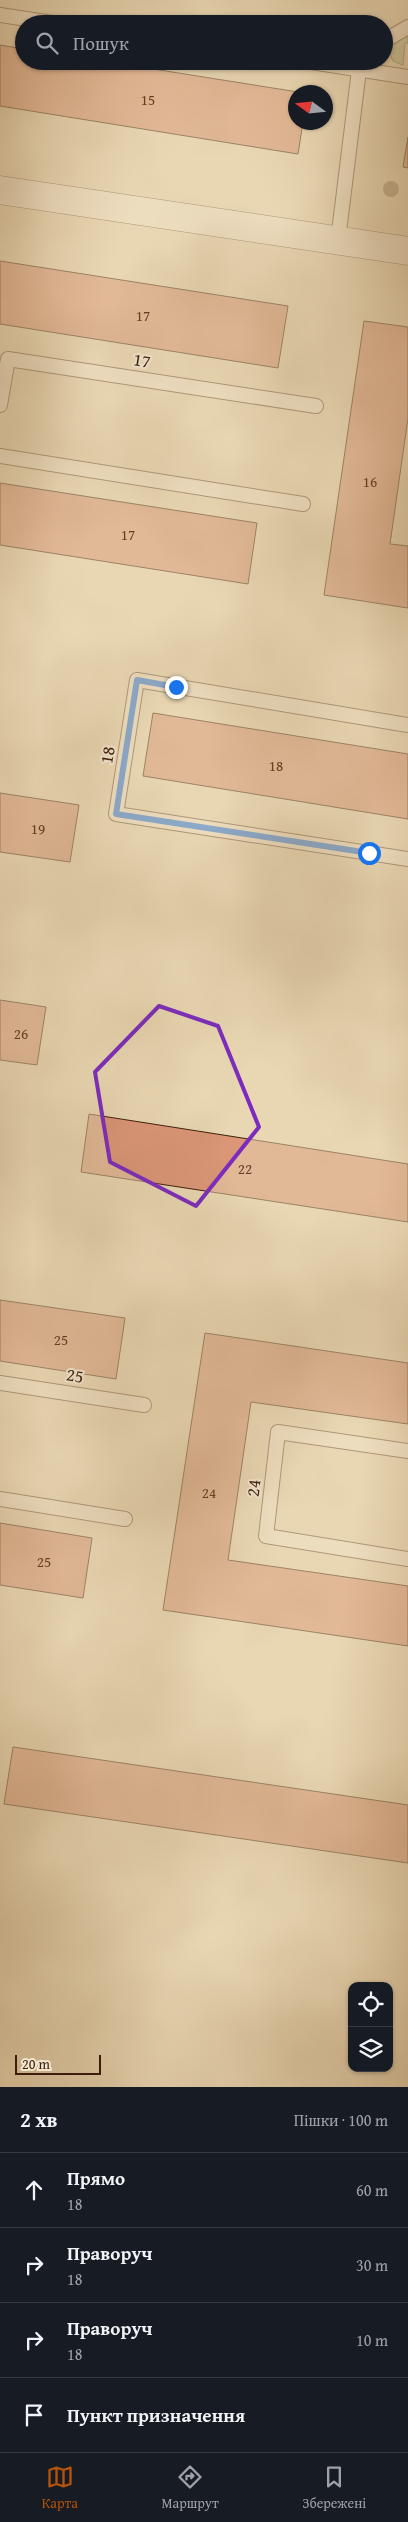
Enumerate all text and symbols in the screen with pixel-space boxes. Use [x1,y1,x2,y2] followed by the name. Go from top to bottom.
[15,15,393,70] search box
[33,29,61,57] icon: search
[73,29,129,57] text: Пошук
[288,85,333,130] north arrow
[141,89,155,110] house number: 15
[136,305,150,326] house number: 17
[131,345,153,375] street label: 17
[363,471,377,492] house number: 16
[121,524,135,545] house number: 17
[165,676,188,699] route end
[92,744,122,766] street label: 18
[269,755,283,776] house number: 18
[31,818,45,839] house number: 19
[358,842,381,865] route start
[14,1023,28,1044] house number: 26
[238,1158,252,1179] house number: 22
[54,1329,68,1350] house number: 25
[64,1360,86,1390] street label: 25
[239,1478,267,1498] street label: 24
[202,1482,216,1503] house number: 24
[37,1551,51,1572] house number: 25
[348,1982,393,2072] map controls
[348,1982,393,2027] button: locate
[348,2027,393,2072] button: layers
[15,2052,101,2075] scale bar
[22,2054,50,2074] text: 20 m
[20,2104,58,2135] text: 2 хв
[294,2108,388,2132] text: Пішки · 100 m
[67,2164,125,2192] text: Прямо
[20,2176,48,2204] icon: ahead
[356,2178,388,2202] text: 60 m
[67,2192,82,2216] text: 18
[67,2239,152,2267] text: Праворуч
[20,2251,48,2279] icon: right
[356,2253,388,2277] text: 30 m
[67,2267,82,2291] text: 18
[67,2314,152,2342] text: Праворуч
[20,2326,48,2354] icon: right
[356,2328,388,2352] text: 10 m
[67,2342,82,2366] text: 18
[20,2401,48,2429] icon: arrive
[67,2401,245,2429] text: Пункт призначення
[42,2463,78,2513] tab: Карта
[162,2463,219,2513] tab: Маршрут
[302,2463,366,2513] tab: Збережені

